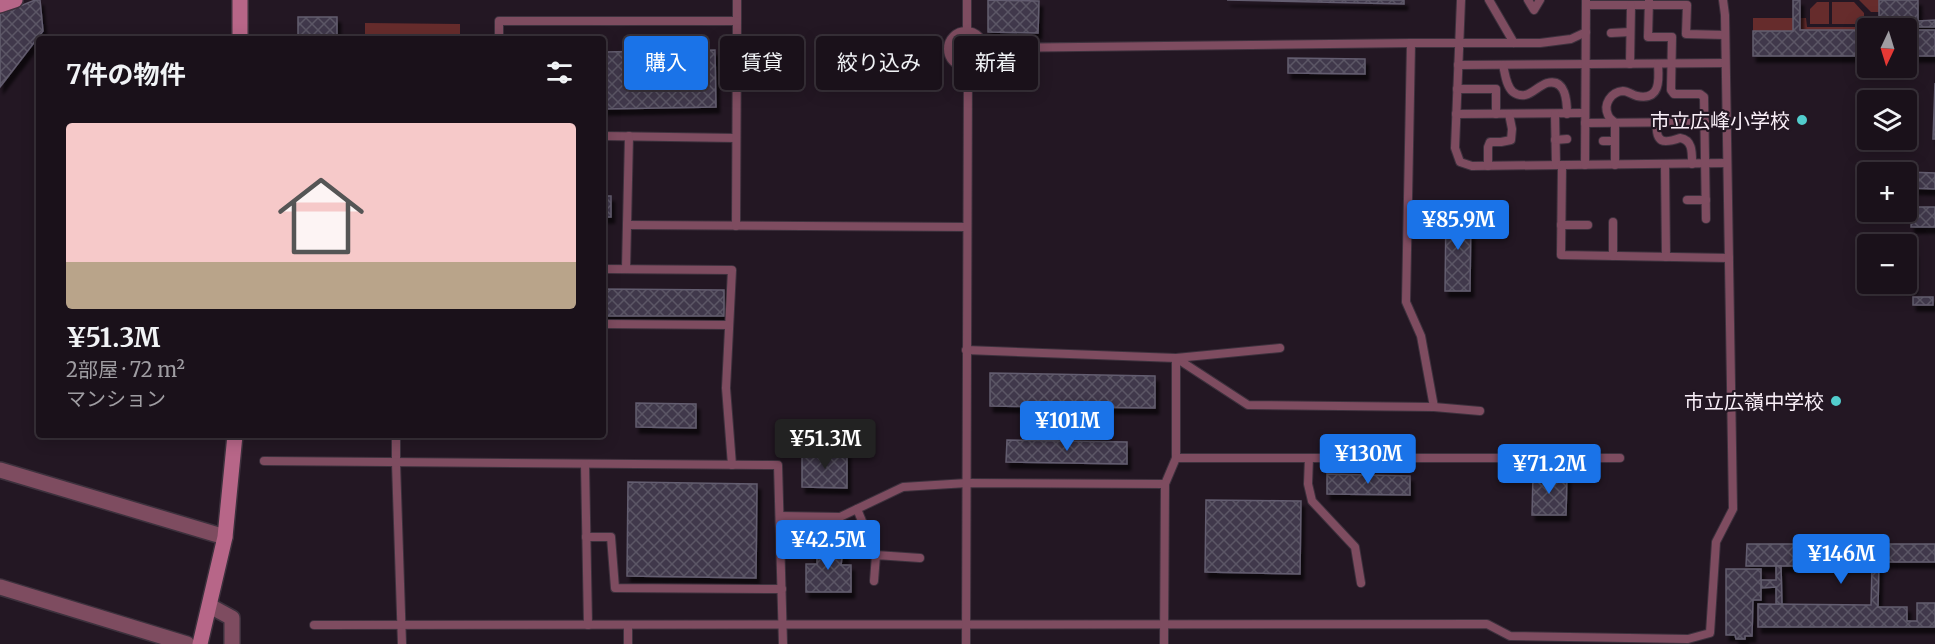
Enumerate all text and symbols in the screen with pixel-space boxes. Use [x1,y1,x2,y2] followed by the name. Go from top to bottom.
[1857,18,1917,78] north arrow
[1857,18,1917,294] map controls
[624,36,708,90] chip: 購入
[720,36,804,90] chip: 賃貸
[816,36,942,90] chip: 絞り込み
[954,36,1038,90] chip: 新着
[543,56,576,89] icon: filters
[66,58,186,91] text: 7件の物件
[1857,90,1917,150] button: layers
[1650,108,1790,133] place label: 市立広峰小学校
[1795,113,1809,127] marker: 市立広峰小学校
[267,162,375,270] icon: home
[1857,162,1917,222] button: +
[1409,200,1507,251] pin: ¥85.9M
[1421,207,1495,232] text: ¥85.9M
[1857,234,1917,294] button: −
[66,321,160,354] text: ¥51.3M
[66,357,185,382] text: 2部屋 · 72 m²
[66,386,166,411] text: マンション
[1684,389,1824,414] place label: 市立広嶺中学校
[1829,394,1843,408] marker: 市立広嶺中学校
[1025,401,1109,452] pin: ¥101M
[1034,408,1100,433] text: ¥101M
[776,419,874,470] pin: ¥51.3M
[789,426,861,451] text: ¥51.3M
[1326,434,1410,485] pin: ¥130M
[1334,441,1402,466] text: ¥130M
[1500,444,1598,495] pin: ¥71.2M
[1512,451,1586,476] text: ¥71.2M
[779,520,877,571] pin: ¥42.5M
[790,527,866,552] text: ¥42.5M
[1799,534,1883,585] pin: ¥146M
[1807,541,1875,566] text: ¥146M

